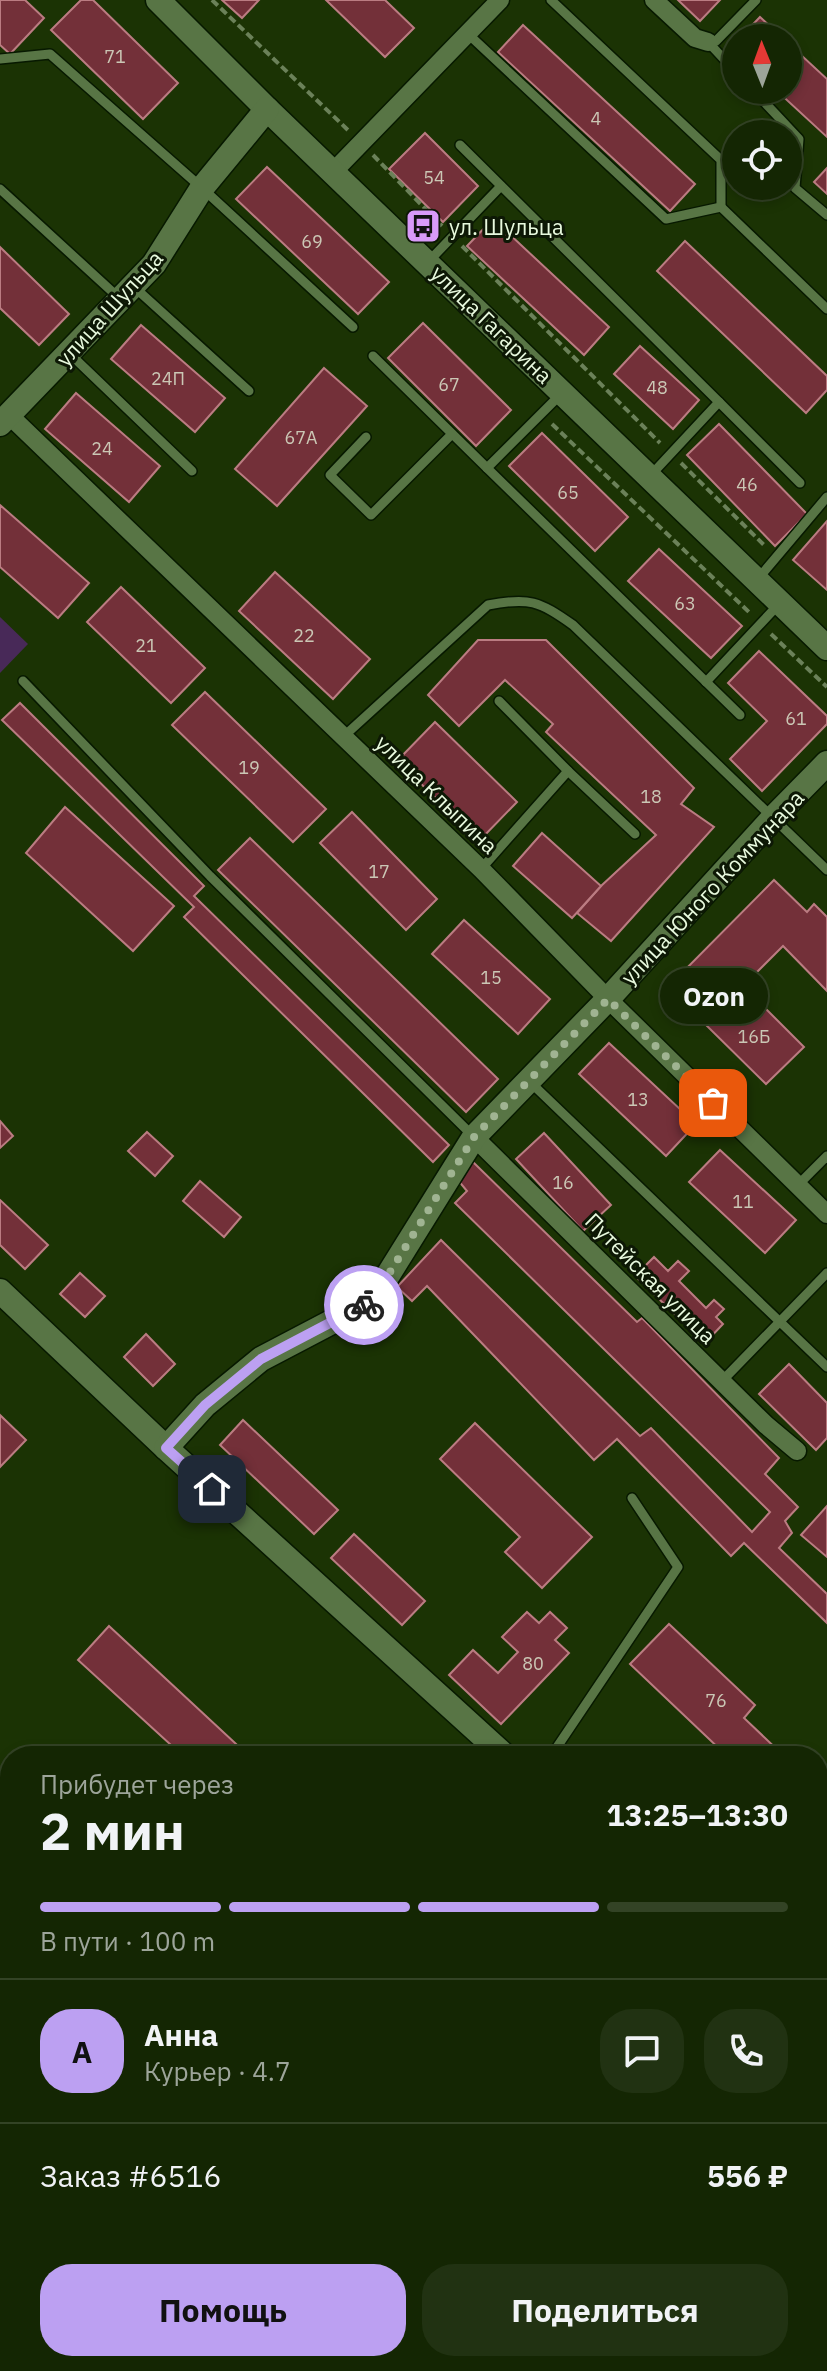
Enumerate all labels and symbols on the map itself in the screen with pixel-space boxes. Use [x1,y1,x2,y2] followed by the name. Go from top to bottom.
[722,24,802,104] north arrow
[104,45,126,68] house number: 71
[591,107,602,130] house number: 4
[423,166,445,189] house number: 54
[404,207,442,245] bus stop icon: ул. Шульца
[449,212,564,241] place label: ул. Шульца
[301,230,323,253] house number: 69
[49,244,169,372] street label: улица Шульца
[425,259,559,390] street label: улица Гагарина
[151,367,185,390] house number: 24П
[438,373,460,396] house number: 67
[646,376,668,399] house number: 48
[284,426,318,449] house number: 67А
[91,437,113,460] house number: 24
[736,473,758,496] house number: 46
[557,481,579,504] house number: 65
[674,592,696,615] house number: 63
[293,624,315,647] house number: 22
[135,634,157,657] house number: 21
[785,707,807,730] house number: 61
[370,728,505,860] street label: улица Клыпина
[238,756,260,779] house number: 19
[614,783,810,991] street label: улица Юного Коммунара
[640,785,662,808] house number: 18
[368,860,390,883] house number: 17
[480,966,502,989] house number: 15
[659,967,767,1023] callout: Ozon
[737,1025,771,1048] house number: 16Б
[679,1069,747,1137] pin
[627,1088,649,1111] house number: 13
[552,1171,574,1194] house number: 16
[732,1190,754,1213] house number: 11
[579,1206,723,1350] street label: Путейская улица
[324,1265,404,1345] courier
[178,1455,246,1523] pin
[522,1652,544,1675] house number: 80
[705,1689,727,1712] house number: 76

